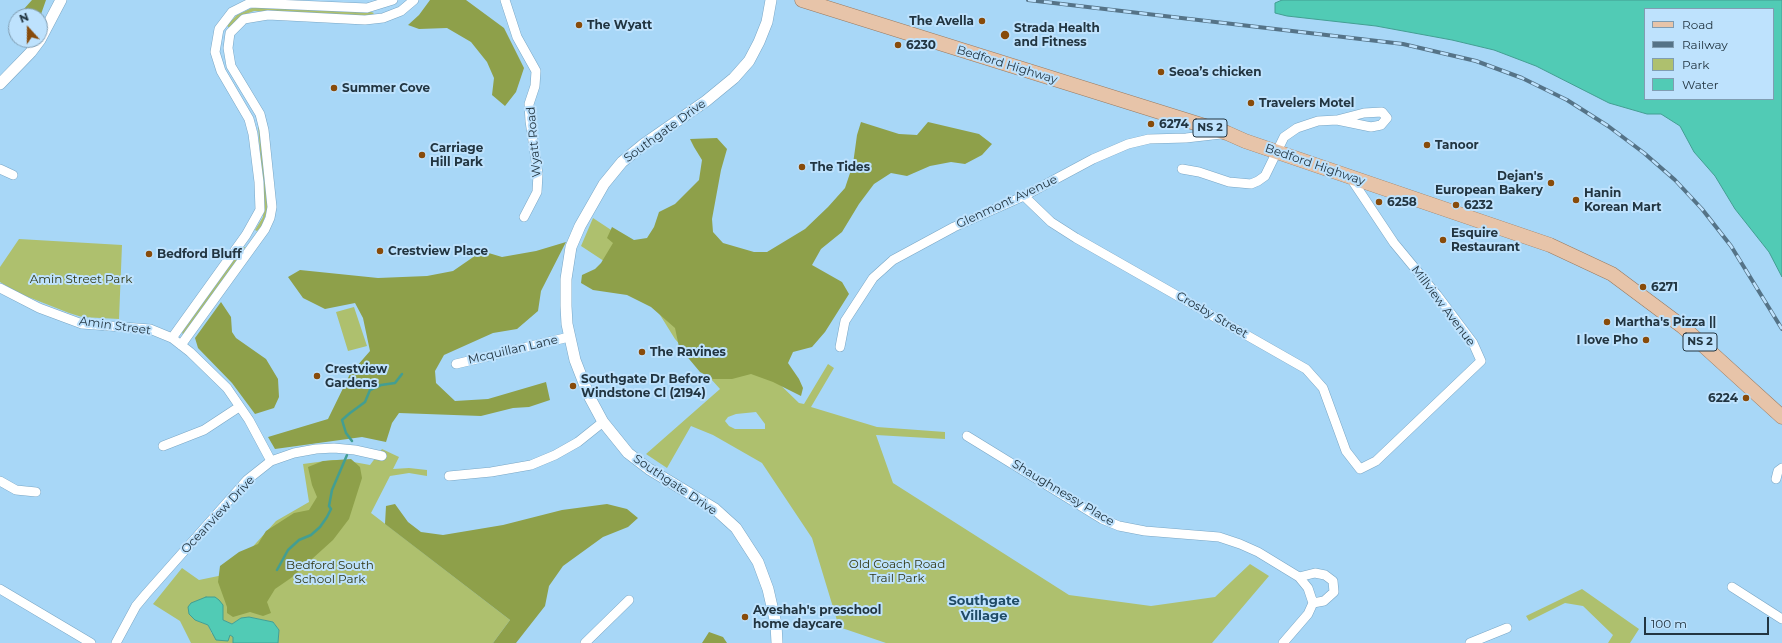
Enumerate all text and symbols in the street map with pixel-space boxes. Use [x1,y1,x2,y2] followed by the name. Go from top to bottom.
[8,8,48,48] north arrow
[1644,8,1774,100] legend
[17,10,31,26] text: N
[909,14,974,28] place label: The Avella
[977,16,987,26] marker: The Avella
[1682,17,1713,32] text: Road
[587,18,652,32] place label: The Wyatt
[574,20,584,30] marker: The Wyatt
[1014,21,1100,49] place label: Strada Health and Fitness
[999,29,1011,41] marker: Strada Health and Fitness
[1682,37,1728,52] text: Railway
[906,38,936,52] place label: 6230
[893,40,903,50] marker: 6230
[955,43,1059,87] street label: Bedford Highway
[1682,57,1709,72] text: Park
[1169,65,1261,79] place label: Seoa’s chicken
[1156,67,1166,77] marker: Seoa’s chicken
[1682,77,1718,92] text: Water
[342,81,430,95] place label: Summer Cove
[329,83,339,93] marker: Summer Cove
[621,96,709,166] street label: Southgate Drive
[1259,96,1354,110] place label: Travelers Motel
[1246,98,1256,108] marker: Travelers Motel
[524,106,544,178] street label: Wyatt Road
[1159,117,1189,131] place label: 6274
[1146,119,1156,129] marker: 6274
[1193,119,1227,137] road number: NS 2
[1435,138,1479,152] place label: Tanoor
[1422,140,1432,150] marker: Tanoor
[430,141,483,169] place label: Carriage Hill Park
[1263,141,1367,189] street label: Bedford Highway
[417,150,427,160] marker: Carriage Hill Park
[810,160,870,174] place label: The Tides
[797,162,807,172] marker: The Tides
[1435,169,1543,197] place label: Dejan's European Bakery
[954,172,1060,232] street label: Glenmont Avenue
[1546,178,1556,188] marker: Dejan's European Bakery
[1584,186,1661,214] place label: Hanin Korean Mart
[1387,195,1417,209] place label: 6258
[1571,195,1581,205] marker: Hanin Korean Mart
[1374,197,1384,207] marker: 6258
[1464,198,1493,212] place label: 6232
[1451,200,1461,210] marker: 6232
[1451,226,1520,254] place label: Esquire Restaurant
[1438,235,1448,245] marker: Esquire Restaurant
[388,244,488,258] place label: Crestview Place
[375,246,385,256] marker: Crestview Place
[157,247,242,261] place label: Bedford Bluff
[144,249,154,259] marker: Bedford Bluff
[1408,263,1478,349] street label: Millview Avenue
[30,272,132,286] park label: Amin Street Park
[1651,280,1678,294] place label: 6271
[1638,282,1648,292] marker: 6271
[1174,289,1250,341] street label: Crosby Street
[78,314,152,338] street label: Amin Street
[1615,315,1716,329] place label: Martha's Pizza ||
[1602,317,1612,327] marker: Martha's Pizza ||
[467,333,559,367] street label: Mcquillan Lane
[1576,333,1638,347] place label: I love Pho
[1683,333,1717,351] road number: NS 2
[1641,335,1651,345] marker: I love Pho
[650,345,726,359] place label: The Ravines
[637,347,647,357] marker: The Ravines
[325,362,387,390] place label: Crestview Gardens
[312,371,322,381] marker: Crestview Gardens
[581,372,710,400] place label: Southgate Dr Before Windstone Cl (2194)
[568,381,578,391] marker: Southgate Dr Before Windstone Cl (2194)
[1708,391,1738,405] place label: 6224
[1741,393,1751,403] marker: 6224
[630,452,720,518] street label: Southgate Drive
[1009,457,1117,529] street label: Shaughnessy Place
[178,473,258,557] street label: Oceanview Drive
[849,557,945,585] park label: Old Coach Road Trail Park
[286,558,374,586] park label: Bedford South School Park
[948,593,1020,624] district label: Southgate Village
[753,603,881,631] place label: Ayeshah's preschool home daycare
[1646,609,1771,635] scale bar
[740,612,750,622] marker: Ayeshah's preschool home daycare
[1651,616,1687,631] text: 100 m

